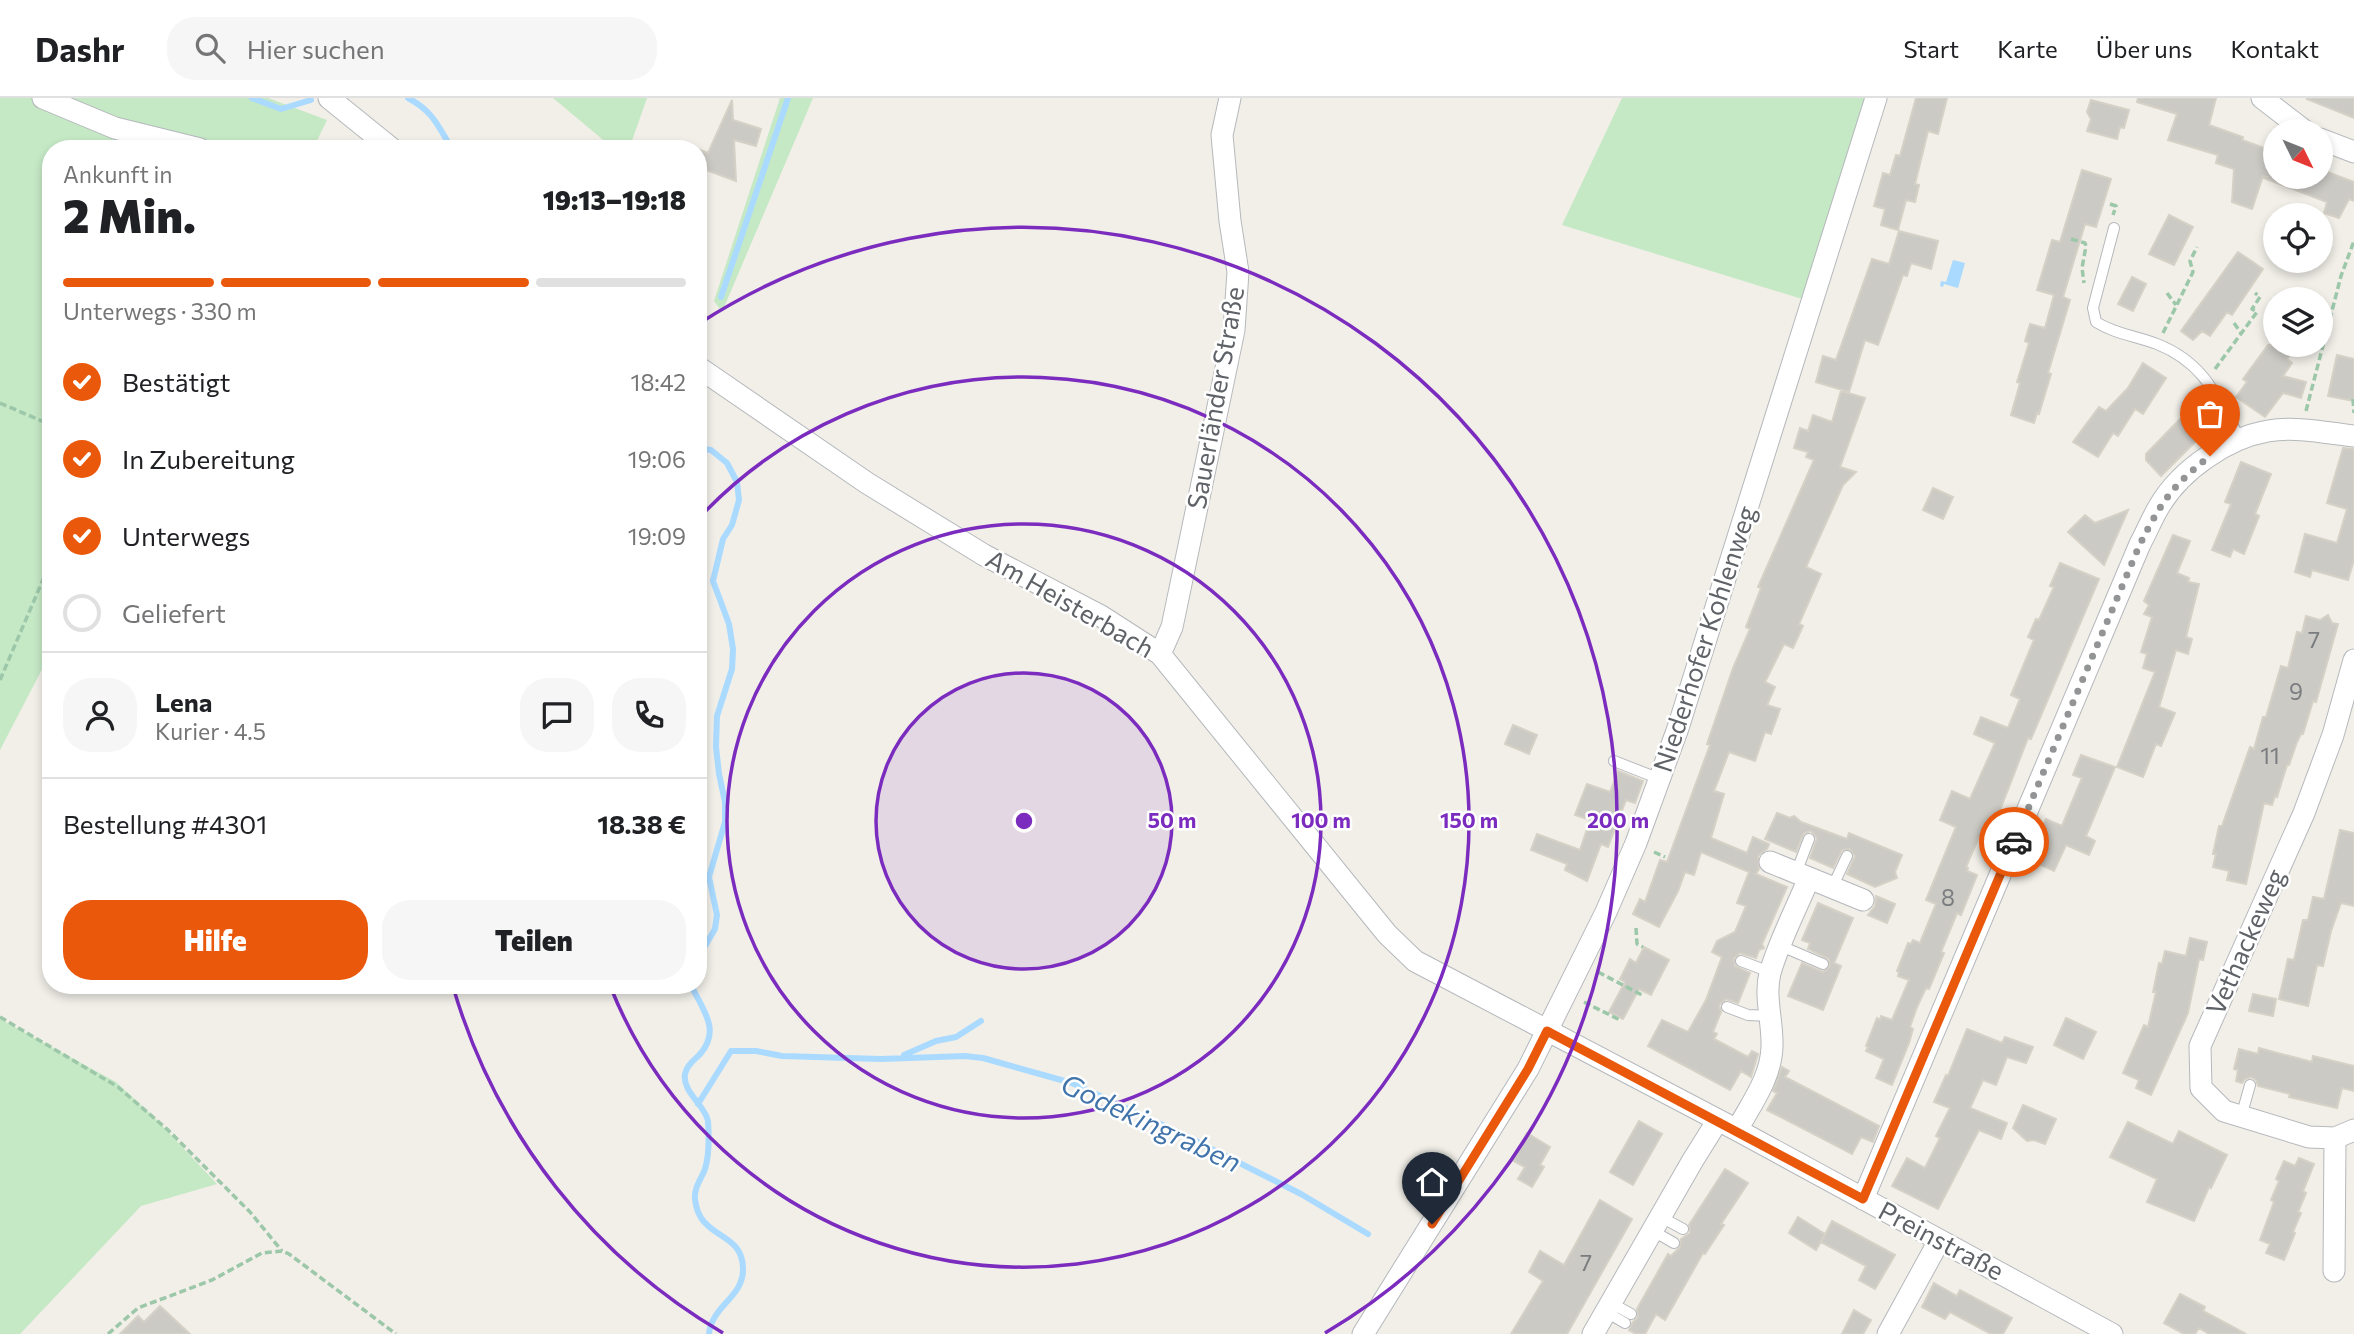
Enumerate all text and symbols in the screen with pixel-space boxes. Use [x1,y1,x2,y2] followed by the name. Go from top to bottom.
[167,17,657,80] search box
[35,28,125,69] text: Dashr
[191,29,229,67] icon: search
[247,33,385,64] text: Hier suchen
[1904,34,1959,63] text: Start
[1997,34,2058,63] text: Karte
[2096,34,2192,63] text: Über uns
[2230,34,2319,63] text: Kontakt
[2263,119,2333,189] north arrow
[2263,119,2333,357] map controls
[63,160,173,188] text: Ankunft in
[543,184,686,215] text: 19:13–19:18
[63,186,196,242] text: 2 Min.
[2263,203,2333,273] button: locate
[1180,284,1249,511] street label: Sauerländer Straße
[2263,287,2333,357] button: layers
[63,297,257,325] text: Unterwegs · 330 m
[63,363,101,401] icon: check
[122,366,231,397] text: Bestätigt
[631,368,686,396] text: 18:42
[2180,384,2240,456] pin
[2191,395,2229,433] icon: bag
[63,440,101,478] icon: check
[122,443,295,474] text: In Zubereitung
[628,445,686,473] text: 19:06
[1646,501,1761,776] street label: Niederhofer Kohlenweg
[63,517,101,555] icon: check
[122,520,250,551] text: Unterwegs
[628,522,686,550] text: 19:09
[981,542,1160,663] street label: Am Heisterbach
[122,597,226,628] text: Geliefert
[2308,625,2320,653] house number: 7
[2289,677,2303,705] house number: 9
[63,678,137,752] button: person
[520,678,594,752] button: chat
[612,678,686,752] button: phone
[155,686,213,717] text: Lena
[155,717,266,745] text: Kurier · 4.5
[2260,741,2280,769] house number: 11
[1148,807,1196,832] text: 50 m
[1291,807,1351,832] text: 100 m
[1440,807,1498,832] text: 150 m
[1587,807,1649,832] text: 200 m
[1979,807,2049,877] courier
[63,808,267,839] text: Bestellung #4301
[597,808,686,839] text: 18.38 €
[1012,809,1036,833] centre of rings
[1995,823,2033,861] icon: car
[2199,864,2291,1019] street label: Vethackeweg
[1941,883,1955,911] house number: 8
[63,900,368,980] button: Hilfe
[382,900,686,980] button: Teilen
[1056,1066,1247,1179] water label: Godekingraben
[1402,1152,1462,1224] pin
[1413,1163,1451,1201] icon: home
[1874,1194,2010,1286] street label: Preinstraße
[1580,1248,1592,1276] house number: 7

